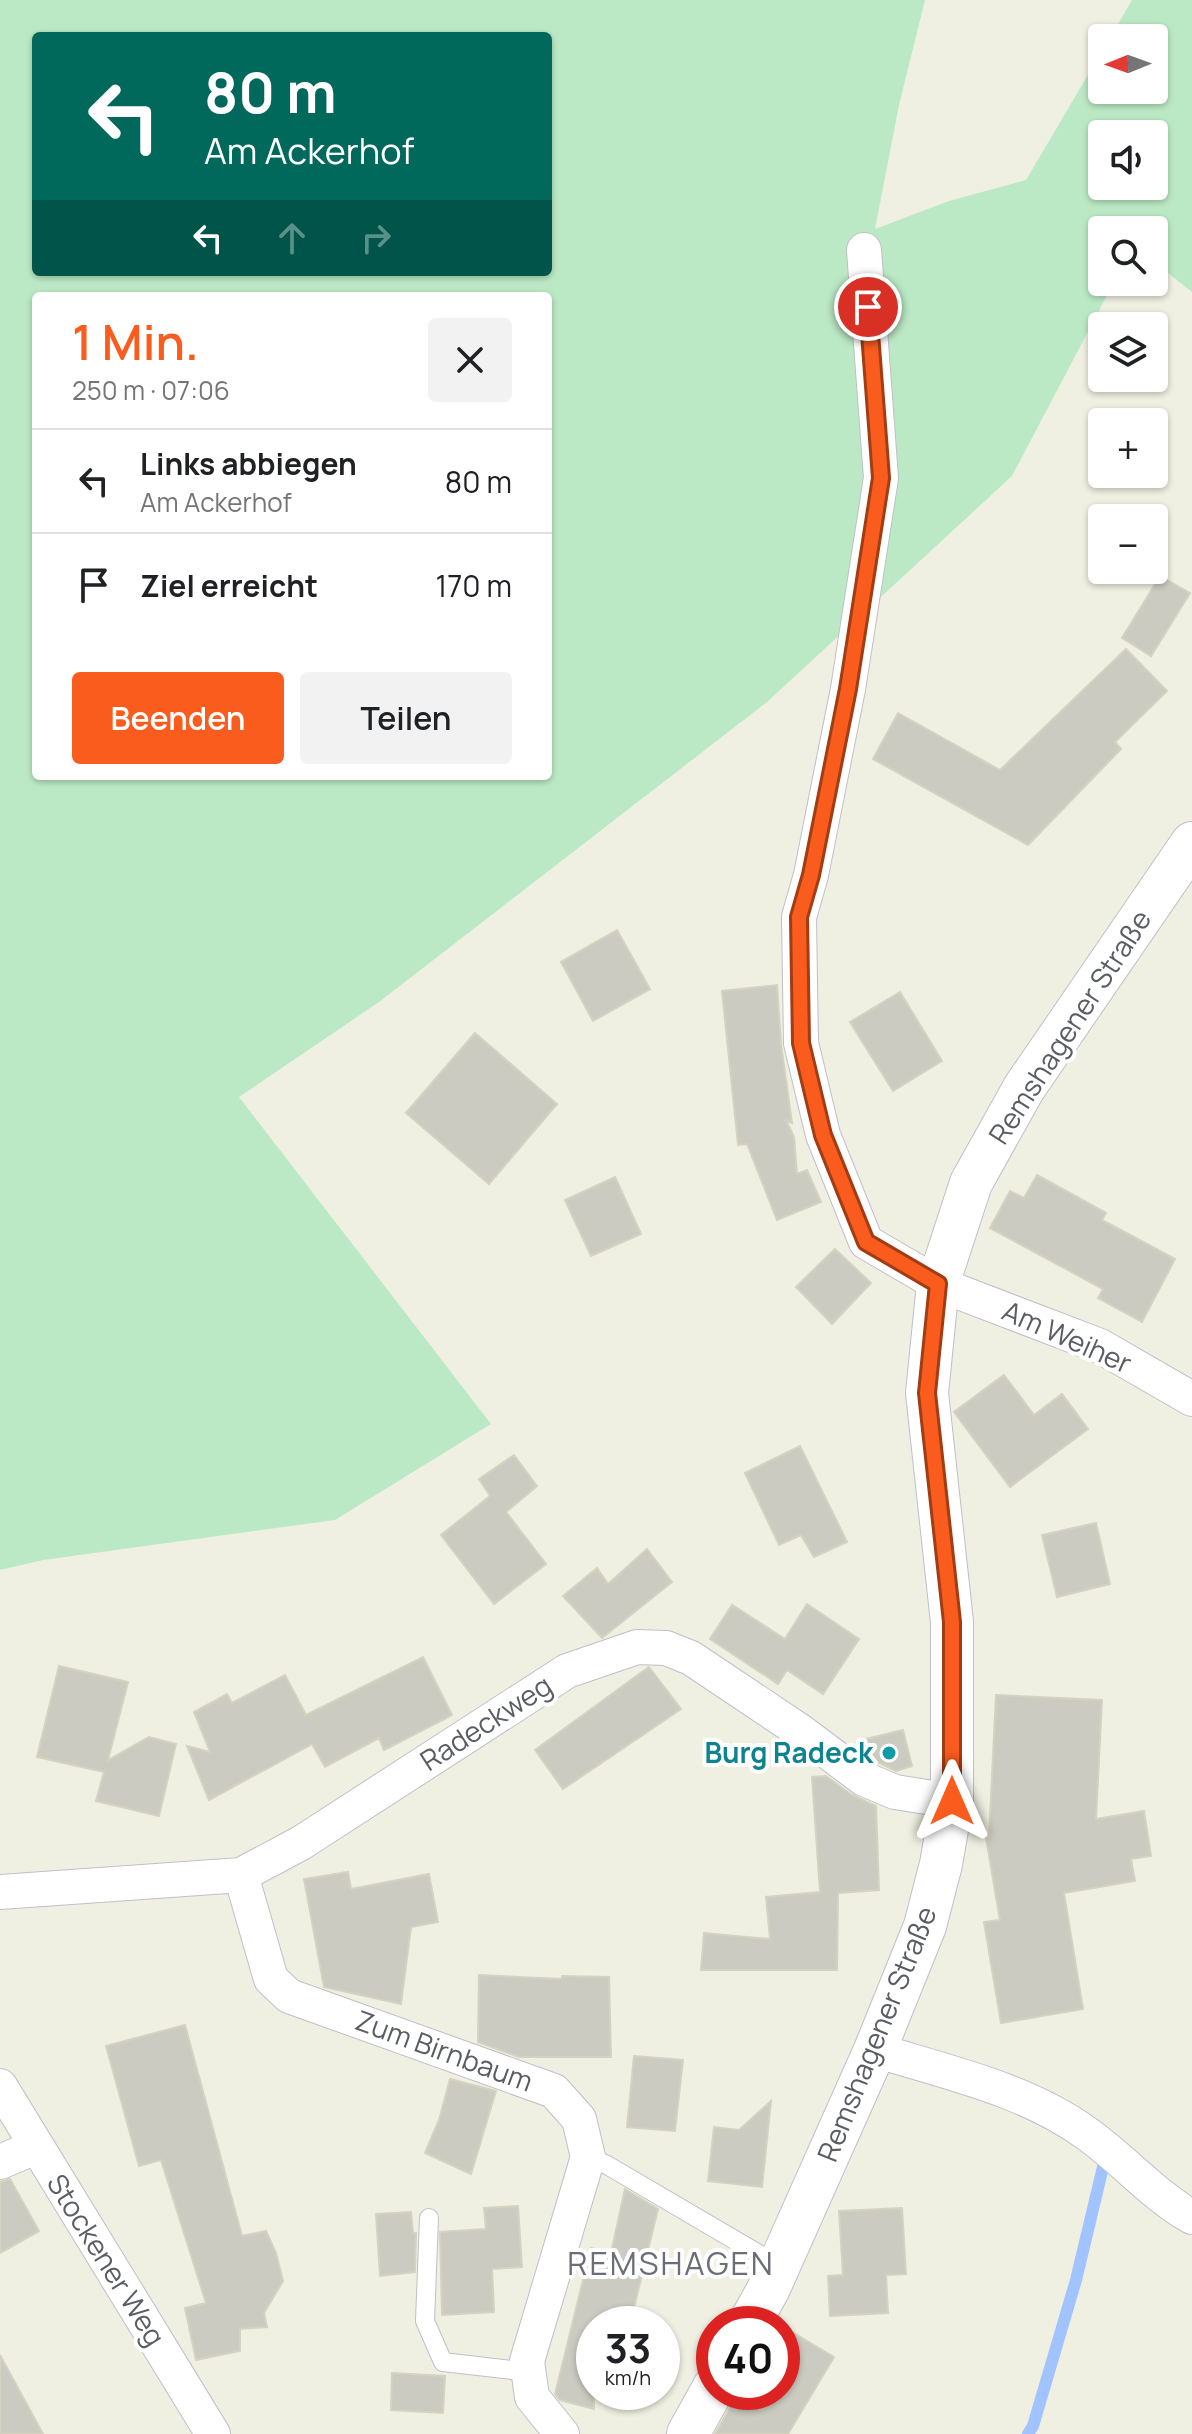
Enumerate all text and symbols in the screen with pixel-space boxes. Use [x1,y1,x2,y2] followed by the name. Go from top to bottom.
[1088,24,1168,104] north arrow
[1088,24,1168,584] map controls
[204,53,337,130] text: 80 m
[72,64,176,168] icon: left
[1088,120,1168,200] button: sound
[204,126,414,175] text: Am Ackerhof
[186,216,230,260] icon: left
[270,216,314,260] icon: ahead
[354,216,398,260] icon: right
[1088,216,1168,296] button: search
[834,273,902,341] pin
[846,285,890,329] icon: arrive
[72,309,199,374] text: 1 Min.
[1088,312,1168,392] button: layers
[428,318,512,402] button: close
[72,372,230,408] text: 250 m · 07:06
[1088,408,1168,488] button: +
[140,443,357,484] text: Links abbiegen
[72,459,116,503] icon: left
[445,461,512,502] text: 80 m
[140,484,292,520] text: Am Ackerhof
[1088,504,1168,584] button: −
[72,563,116,607] icon: arrive
[140,565,318,606] text: Ziel erreicht
[435,565,512,606] text: 170 m
[72,672,284,764] button: Beenden
[300,672,512,764] button: Teilen
[979,902,1159,1151] street label: Remshagener Straße
[997,1291,1138,1381] street label: Am Weiher
[412,1666,558,1779] street label: Radeckweg
[704,1733,874,1771] place label: Burg Radeck
[880,1744,898,1762] marker: Burg Radeck
[910,1759,994,1843] position arrow
[808,1900,945,2167] street label: Remshagener Straße
[350,2000,538,2100] street label: Zum Birnbaum
[39,2166,175,2352] street label: Stockener Weg
[567,2241,775,2285] district label: REMSHAGEN
[696,2306,800,2410] speed limit sign: 40
[605,2320,651,2375] text: 33
[605,2364,651,2391] text: km/h

